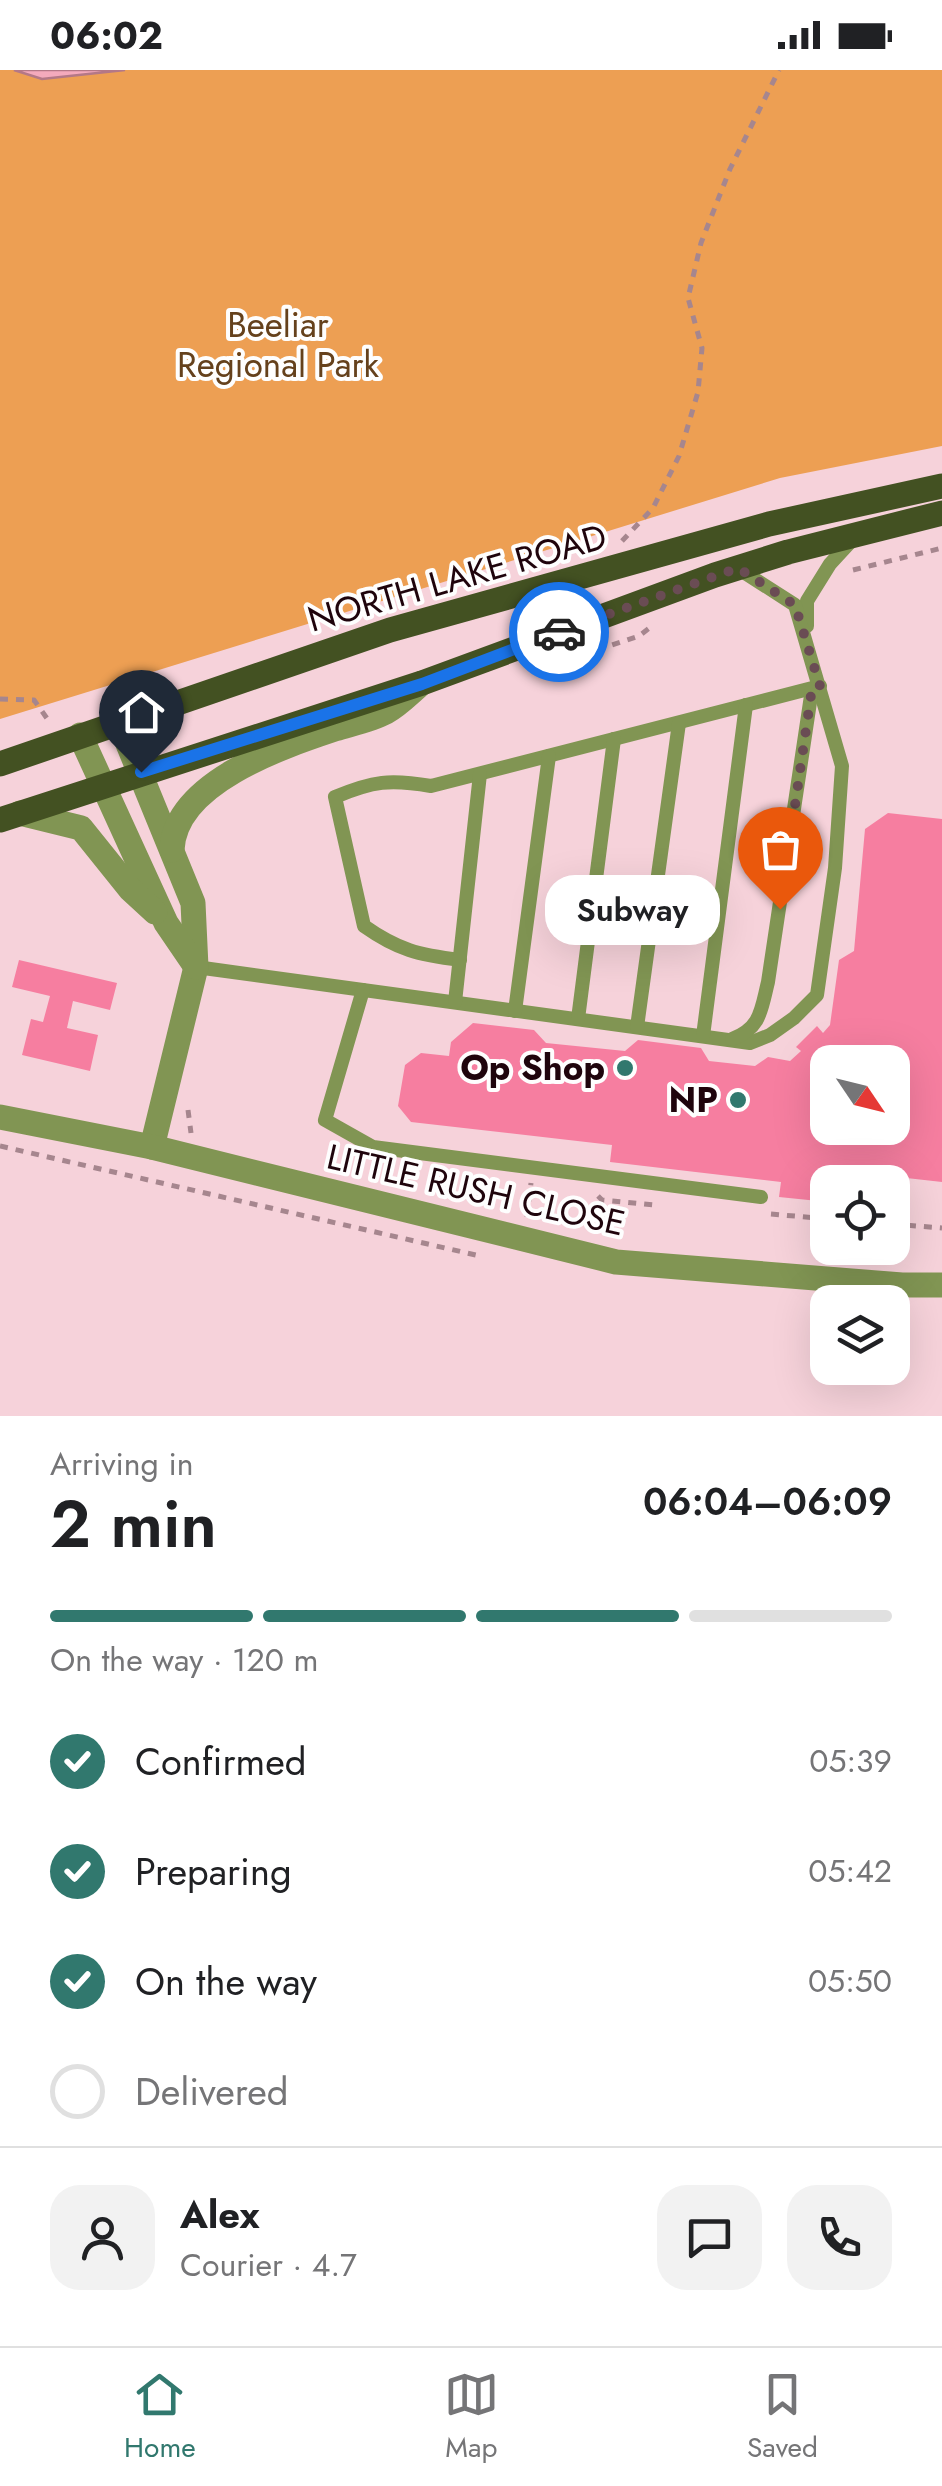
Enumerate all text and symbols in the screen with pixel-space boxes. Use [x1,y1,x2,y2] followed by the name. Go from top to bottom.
[50,8,163,63] text: 06:02
[177,300,380,390] park label: Beeliar Regional Park
[302,511,612,645] street label: NORTH LAKE ROAD
[509,582,609,682] courier
[532,605,587,660] icon: car
[99,670,184,773] pin
[114,685,169,740] icon: home
[738,807,823,910] pin
[753,822,808,877] icon: bag
[545,874,720,944] callout: Subway
[577,887,688,933] text: Subway
[460,1043,605,1093] place label: Op Shop
[810,1045,910,1145] north arrow
[810,1045,910,1385] map controls
[614,1057,636,1079] marker: Op Shop
[668,1075,718,1125] place label: NP
[727,1089,749,1111] marker: NP
[322,1131,630,1249] street label: LITTLE RUSH CLOSE
[810,1165,910,1265] button: locate
[810,1285,910,1385] button: layers
[50,1441,194,1487] text: Arriving in
[643,1474,892,1529] text: 06:04–06:09
[50,1477,217,1571] text: 2 min
[50,1637,318,1683] text: On the way · 120 m
[50,1734,105,1789] icon: check
[135,1734,306,1789] text: Confirmed
[809,1738,892,1784] text: 05:39
[50,1844,105,1899] icon: check
[135,1844,292,1899] text: Preparing
[808,1848,892,1894] text: 05:42
[50,1954,105,2009] icon: check
[135,1954,317,2009] text: On the way
[808,1958,892,2004] text: 05:50
[135,2064,288,2119] text: Delivered
[50,2185,155,2290] button: person
[657,2185,762,2290] button: chat
[787,2185,892,2290] button: phone
[180,2187,260,2242] text: Alex
[180,2242,357,2288] text: Courier · 4.7
[124,2367,196,2468] tab: Home
[444,2367,499,2468] tab: Map
[747,2367,818,2468] tab: Saved

